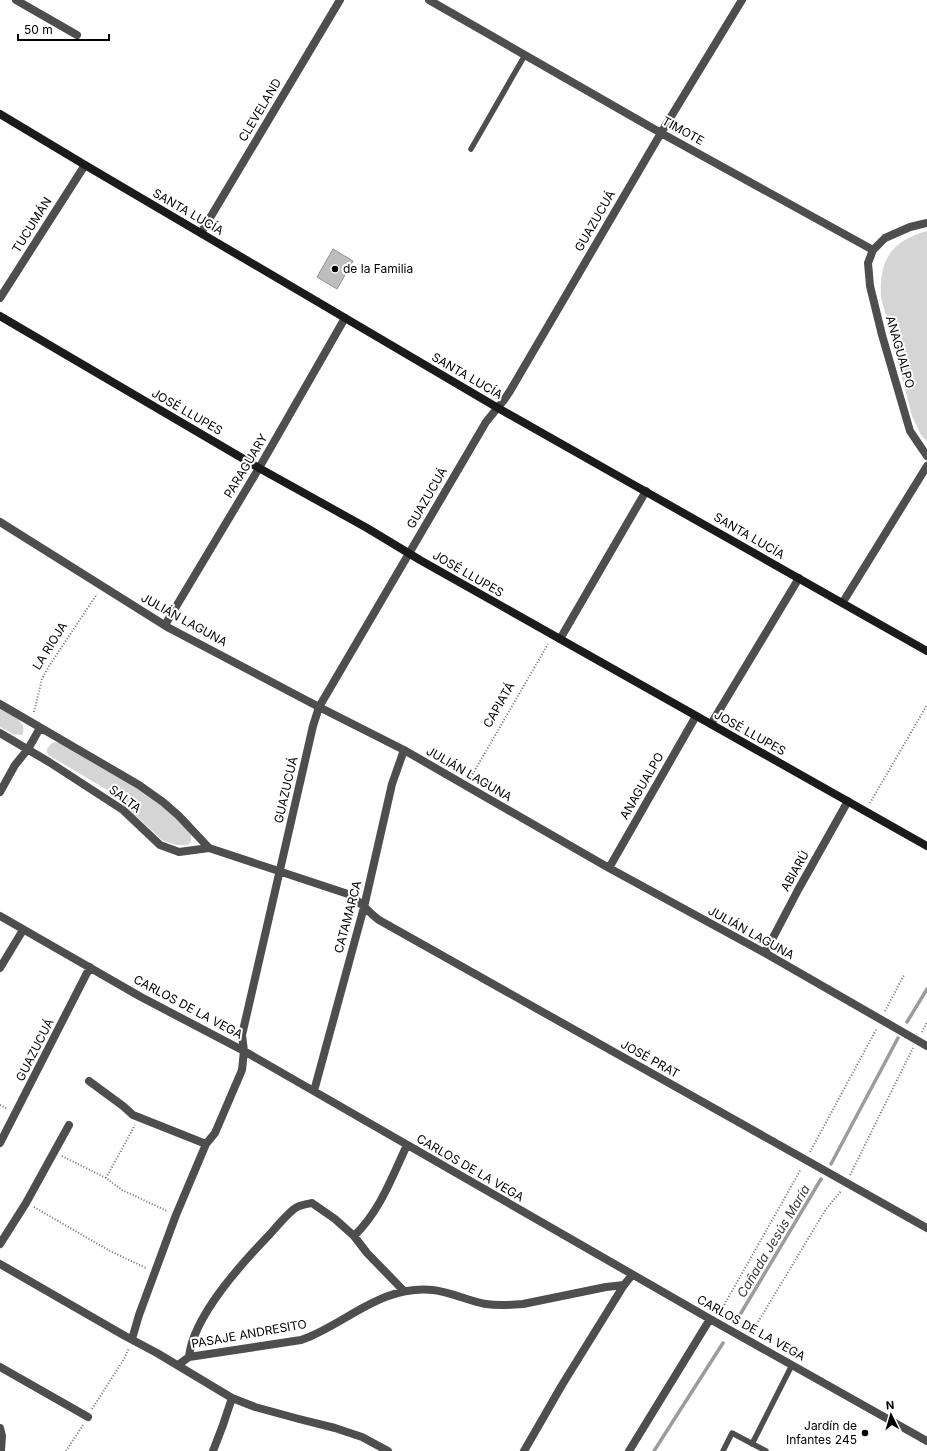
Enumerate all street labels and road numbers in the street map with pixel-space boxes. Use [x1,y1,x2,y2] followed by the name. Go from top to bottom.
[235,75,284,144] street label: CLEVELAND
[660,113,707,148] street label: TIMOTE
[150,185,226,238] street label: SANTA LUCÍA
[571,187,618,254] street label: GUAZUCUÁ
[9,194,55,255] street label: TUCUMÁN
[883,314,918,390] street label: ANAGUALPO
[429,349,505,402] street label: SANTA LUCÍA
[149,385,226,438] street label: JOSÉ LLUPES
[221,431,271,501] street label: PARAGUARY
[403,464,450,531] street label: GUAZUCUÁ
[711,509,787,562] street label: SANTA LUCÍA
[430,547,507,600] street label: JOSÉ LLUPES
[138,590,230,649] street label: JULIÁN LAGUNA
[29,619,70,672] street label: LA RIOJA
[480,679,518,730] street label: CAPIATÁ
[712,707,789,759] street label: JOSÉ LLUPES
[424,743,515,804] street label: JULIÁN LAGUNA
[616,750,667,822] street label: ANAGUALPO
[271,755,300,825] street label: GUAZUCUÁ
[106,782,144,816] street label: SALTA
[777,848,812,894] street label: ABIARÚ
[331,879,364,955] street label: CATAMARCA
[705,903,797,962] street label: JULIÁN LAGUNA
[131,971,245,1042] street label: CARLOS DE LA VEGA
[12,1016,57,1084] street label: GUAZUCUÁ
[618,1036,682,1081] street label: JOSÉ PRAT
[414,1131,527,1204] street label: CARLOS DE LA VEGA
[695,1292,808,1364] street label: CARLOS DE LA VEGA
[190,1316,308,1351] street label: PASAJE ANDRESITO

